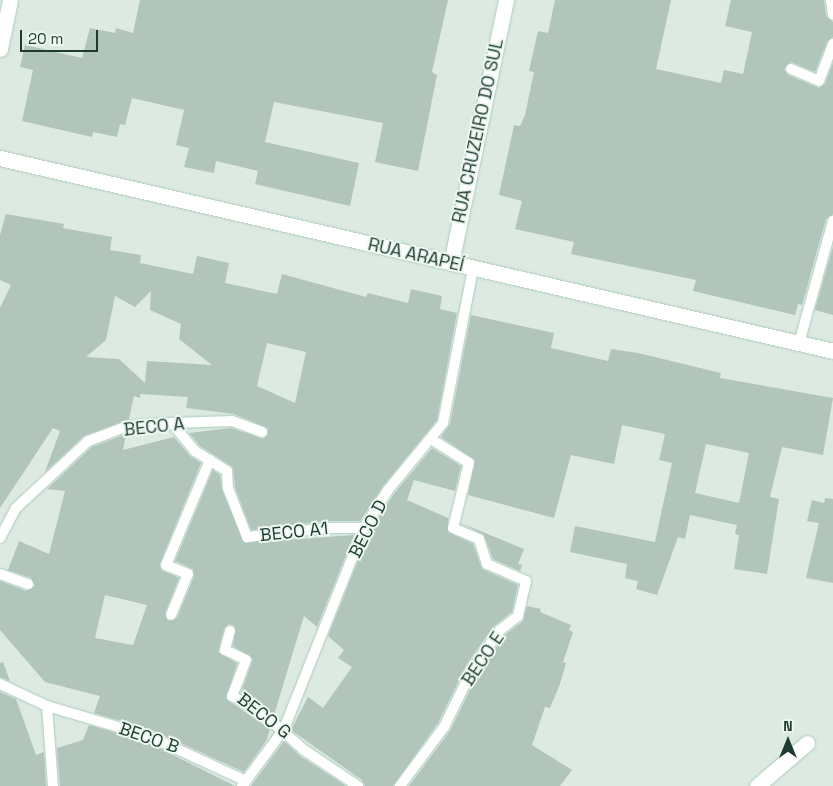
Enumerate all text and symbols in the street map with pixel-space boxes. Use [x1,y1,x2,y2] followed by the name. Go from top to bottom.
[22,20,100,52] scale bar
[28,29,63,48] text: 20 m
[448,37,508,225] street label: RUA CRUZEIRO DO SUL
[366,233,466,277] street label: RUA ARAPEÍ
[122,413,186,441] street label: BECO A
[344,496,392,562] street label: BECO D
[259,518,329,546] street label: BECO A1
[457,628,509,690] street label: BECO E
[233,688,295,744] street label: BECO G
[763,716,813,766] north arrow
[783,717,793,735] text: N
[116,718,182,758] street label: BECO B

